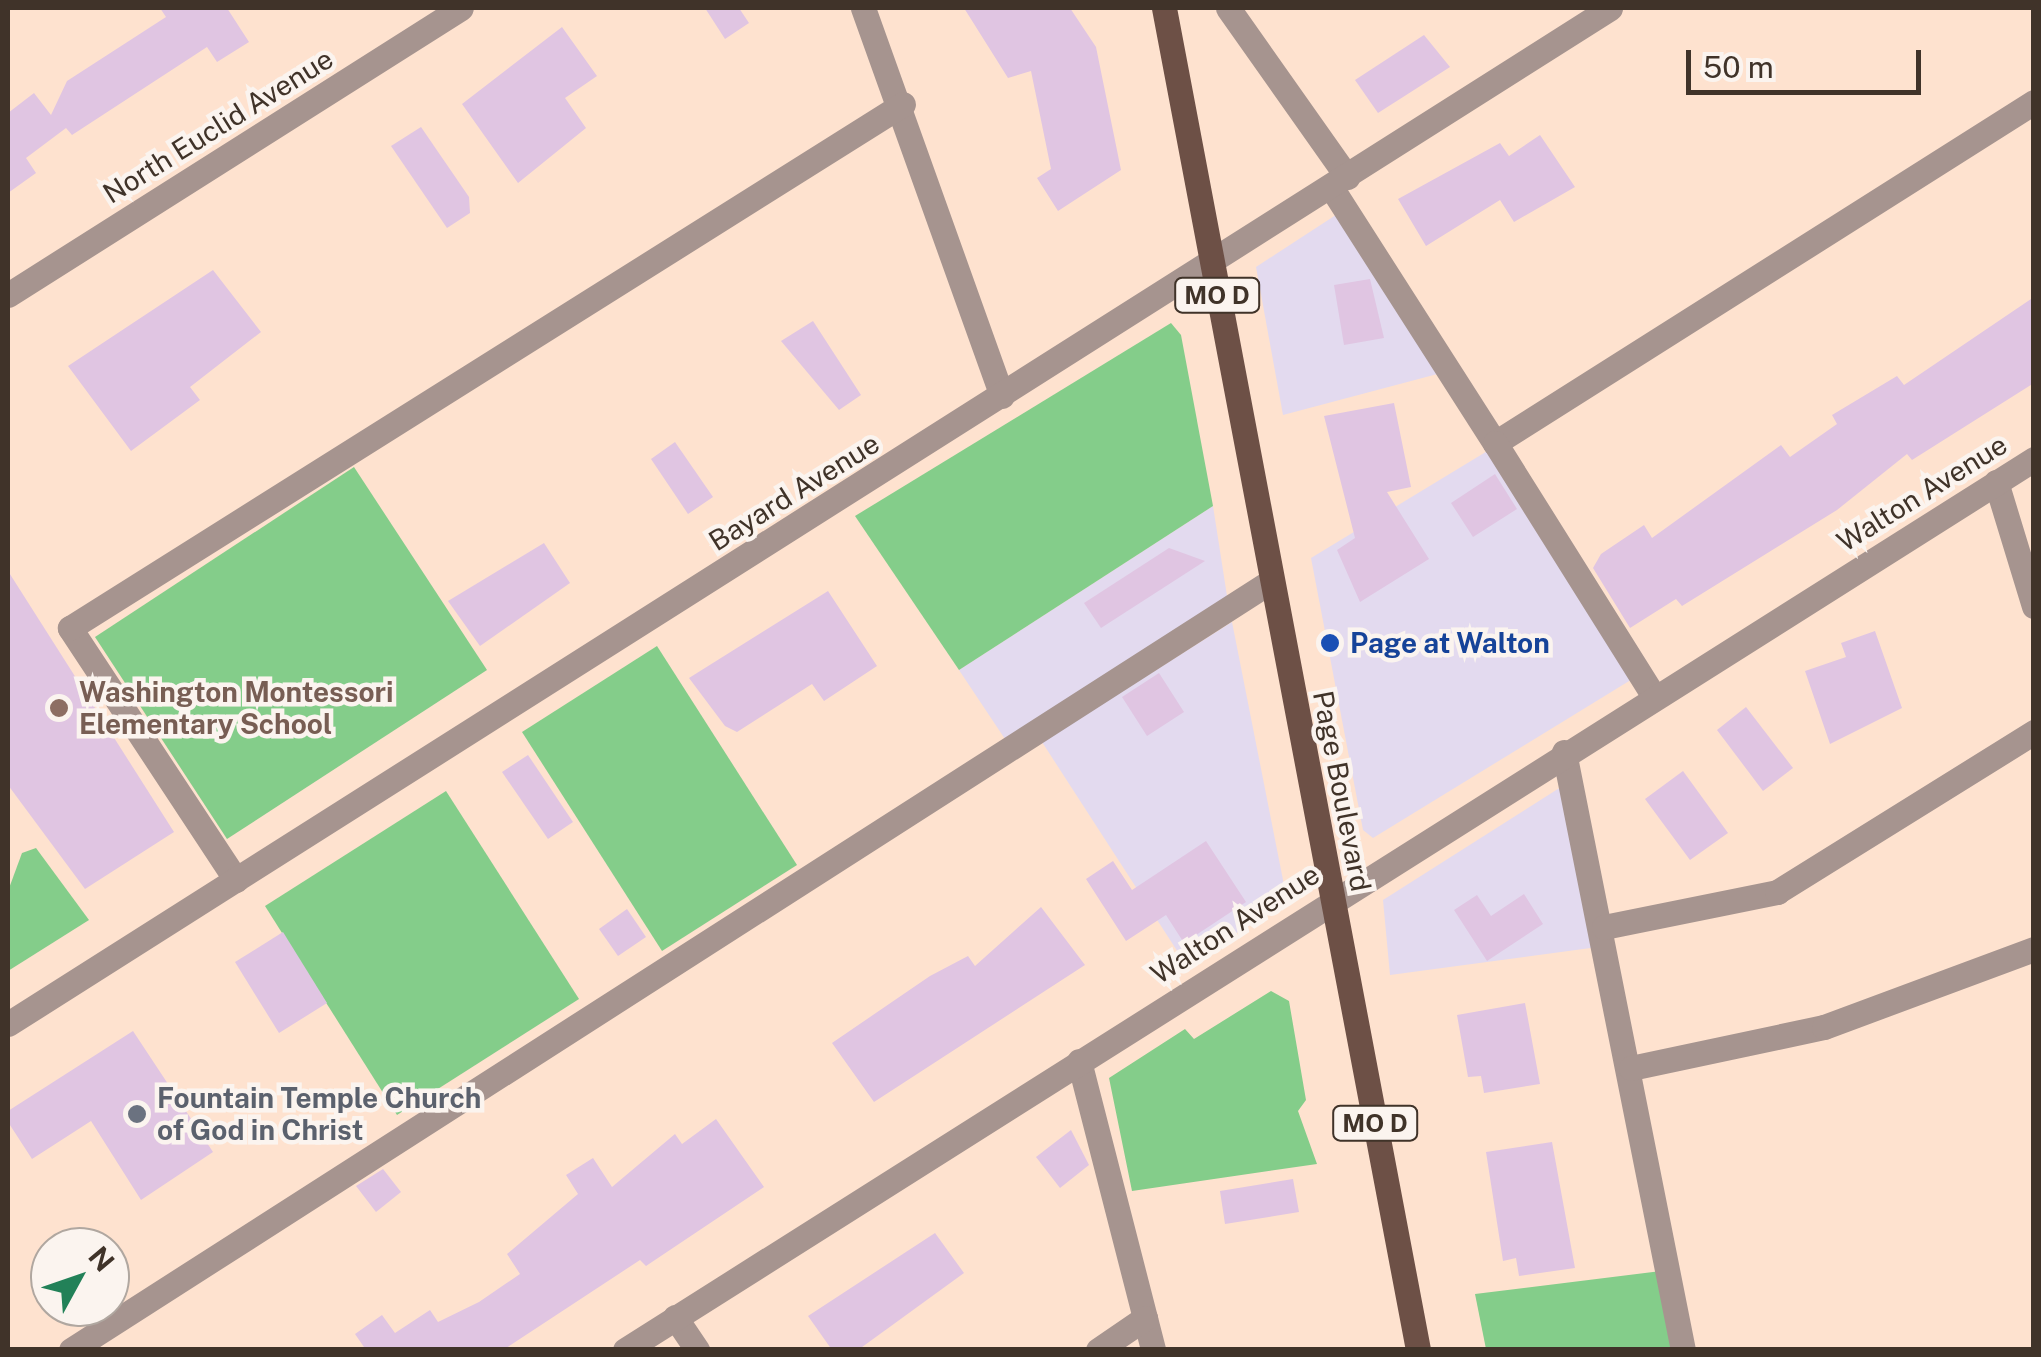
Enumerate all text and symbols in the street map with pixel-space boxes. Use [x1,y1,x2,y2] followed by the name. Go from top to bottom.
[1691,30,1926,92] scale bar
[97,42,339,210] street label: North Euclid Avenue
[1703,49,1774,85] text: 50 m
[1172,275,1262,315] road number: MO D
[703,426,885,558] street label: Bayard Avenue
[1831,427,2013,559] street label: Walton Avenue
[1350,626,1550,660] place label: Page at Walton
[1319,632,1341,654] marker: Page at Walton
[79,675,394,741] place label: Washington Montessori Elementary School
[1306,688,1378,894] street label: Page Boulevard
[48,697,70,719] marker: Washington Montessori Elementary School
[1145,857,1325,991] street label: Walton Avenue
[157,1081,481,1147] place label: Fountain Temple Church of God in Christ
[126,1103,148,1125] marker: Fountain Temple Church of God in Christ
[1330,1103,1420,1143] road number: MO D
[30,1227,130,1327] north arrow
[82,1240,122,1278] text: N

